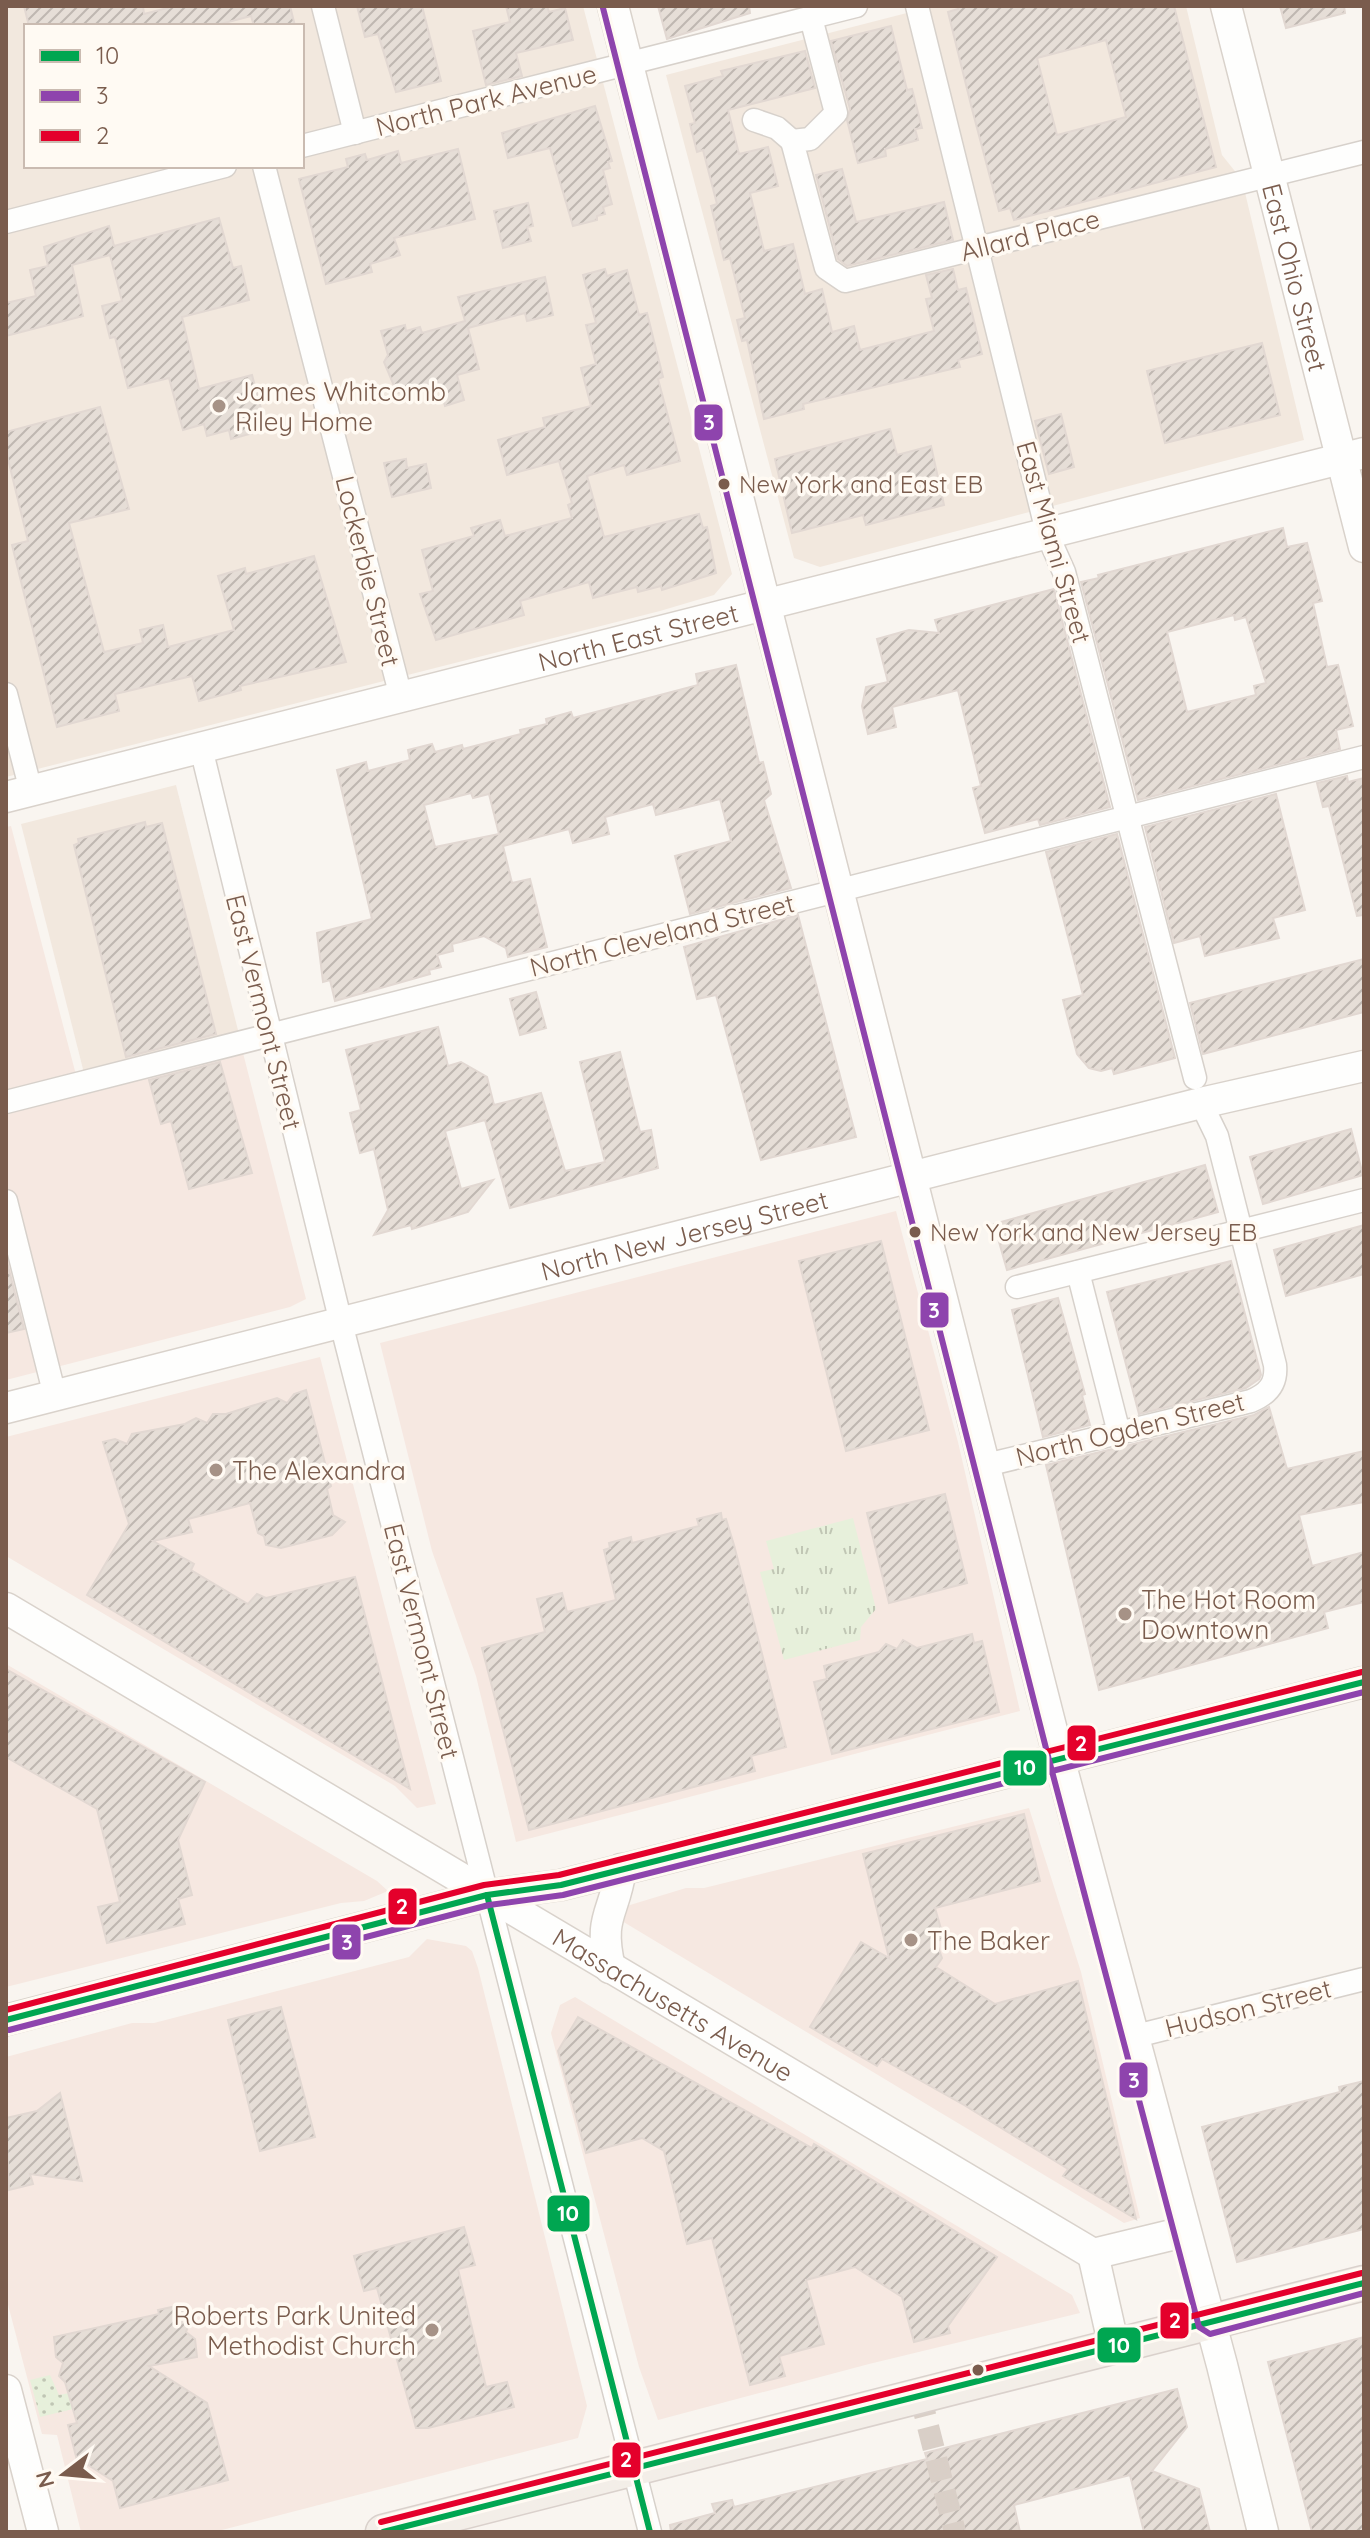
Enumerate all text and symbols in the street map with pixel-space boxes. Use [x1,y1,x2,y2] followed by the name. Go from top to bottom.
[24,24,304,168] legend
[96,40,119,70] text: 10
[372,57,600,143] street label: North Park Avenue
[96,80,109,110] text: 3
[96,120,109,150] text: 2
[1255,180,1335,375] street label: East Ohio Street
[957,202,1103,268] street label: Allard Place
[235,375,446,438] place label: James Whitcomb Riley Home
[210,397,228,415] marker: James Whitcomb Riley Home
[693,403,724,442] line badge: 3
[703,408,715,436] text: 3
[1009,437,1099,647] street label: East Miami Street
[739,469,983,499] place label: New York and East EB
[328,472,408,670] street label: Lockerbie Street
[716,476,732,492] marker: New York and East EB
[535,596,742,678] street label: North East Street
[526,886,798,984] street label: North Cleveland Street
[219,891,309,1133] street label: East Vermont Street
[537,1182,831,1287] street label: North New Jersey Street
[930,1217,1257,1247] place label: New York and New Jersey EB
[907,1224,923,1240] marker: New York and New Jersey EB
[919,1291,950,1329] line badge: 3
[928,1296,940,1324] text: 3
[1012,1385,1248,1473] street label: North Ogden Street
[232,1454,406,1487] place label: The Alexandra
[207,1461,225,1479] marker: The Alexandra
[377,1520,467,1762] street label: East Vermont Street
[1141,1583,1316,1646] place label: The Hot Room Downtown
[1116,1605,1134,1623] marker: The Hot Room Downtown
[1066,1724,1097,1762] line badge: 2
[1075,1729,1087,1757] text: 2
[1002,1749,1048,1787] line badge: 10
[1014,1753,1036,1781] text: 10
[387,1887,418,1926] line badge: 2
[396,1892,408,1920] text: 2
[547,1920,799,2089] street label: Massachusetts Avenue
[331,1923,362,1961] line badge: 3
[927,1924,1050,1957] place label: The Baker
[341,1928,353,1956] text: 3
[902,1931,920,1949] marker: The Baker
[1161,1971,1335,2045] street label: Hudson Street
[1118,2061,1149,2099] line badge: 3
[1128,2066,1140,2094] text: 3
[546,2194,591,2233] line badge: 10
[557,2199,579,2227] text: 10
[174,2299,416,2362] place label: Roberts Park United Methodist Church
[1159,2301,1190,2340] line badge: 2
[1169,2306,1181,2334] text: 2
[423,2321,441,2339] marker: Roberts Park United Methodist Church
[1096,2326,1142,2364] line badge: 10
[1108,2331,1130,2359] text: 10
[970,2362,986,2378] unlabelled marker
[24,2434,104,2514] north arrow
[611,2441,642,2479] line badge: 2
[620,2445,632,2473] text: 2
[29,2468,60,2491] text: N

